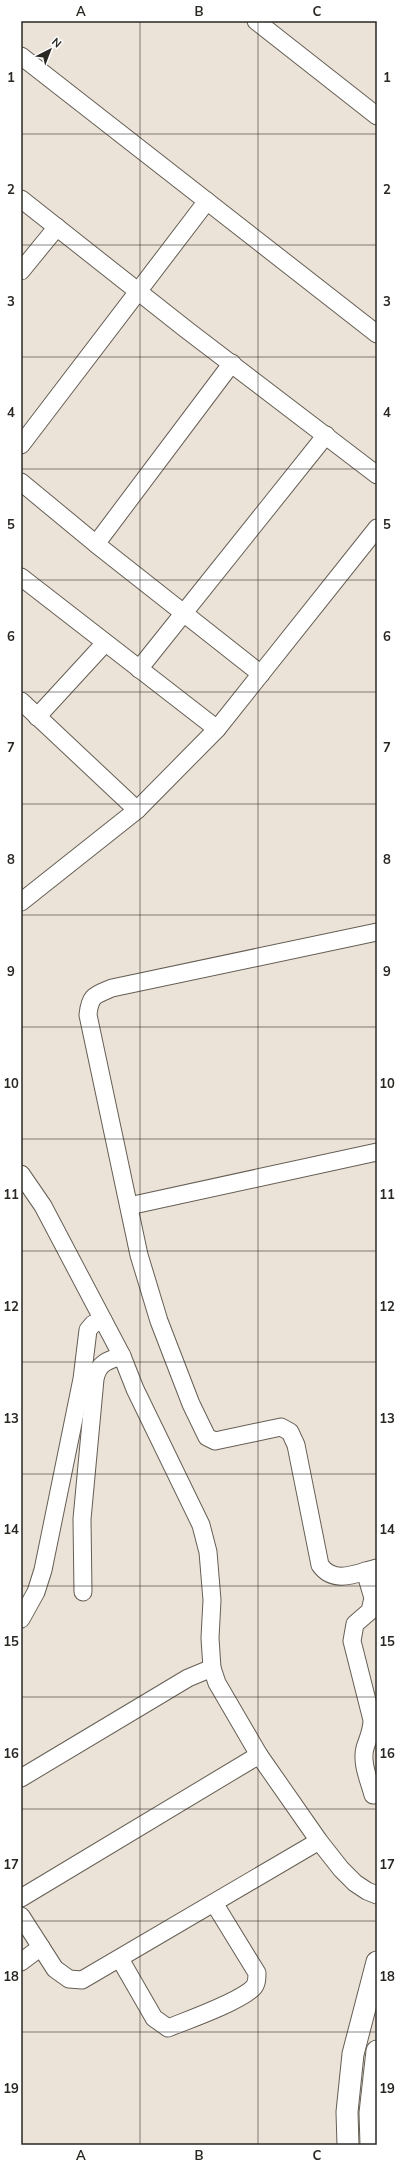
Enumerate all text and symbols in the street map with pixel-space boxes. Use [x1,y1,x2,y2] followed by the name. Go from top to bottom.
[76,3,86,19] text: A
[195,3,204,19] text: B
[313,3,322,19] text: C
[30,30,70,70] north arrow
[49,35,64,51] text: N
[7,69,15,85] text: 1
[383,69,391,85] text: 1
[7,181,15,197] text: 2
[383,181,391,197] text: 2
[7,293,15,309] text: 3
[383,293,391,309] text: 3
[7,404,15,420] text: 4
[383,404,391,420] text: 4
[7,516,15,532] text: 5
[383,516,391,532] text: 5
[7,628,15,644] text: 6
[383,628,391,644] text: 6
[7,739,15,755] text: 7
[383,739,391,755] text: 7
[7,851,15,867] text: 8
[383,851,391,867] text: 8
[7,963,15,979] text: 9
[383,963,391,979] text: 9
[3,1075,19,1091] text: 10
[379,1075,395,1091] text: 10
[3,1186,19,1202] text: 11
[379,1186,395,1202] text: 11
[3,1298,19,1314] text: 12
[379,1298,395,1314] text: 12
[3,1410,19,1426] text: 13
[379,1410,395,1426] text: 13
[3,1521,19,1537] text: 14
[379,1521,395,1537] text: 14
[3,1633,19,1649] text: 15
[379,1633,395,1649] text: 15
[3,1745,19,1761] text: 16
[379,1745,395,1761] text: 16
[3,1856,19,1872] text: 17
[379,1856,395,1872] text: 17
[3,1968,19,1984] text: 18
[379,1968,395,1984] text: 18
[3,2080,19,2096] text: 19
[379,2080,395,2096] text: 19
[76,2147,86,2163] text: A
[195,2147,204,2163] text: B
[313,2147,322,2163] text: C

